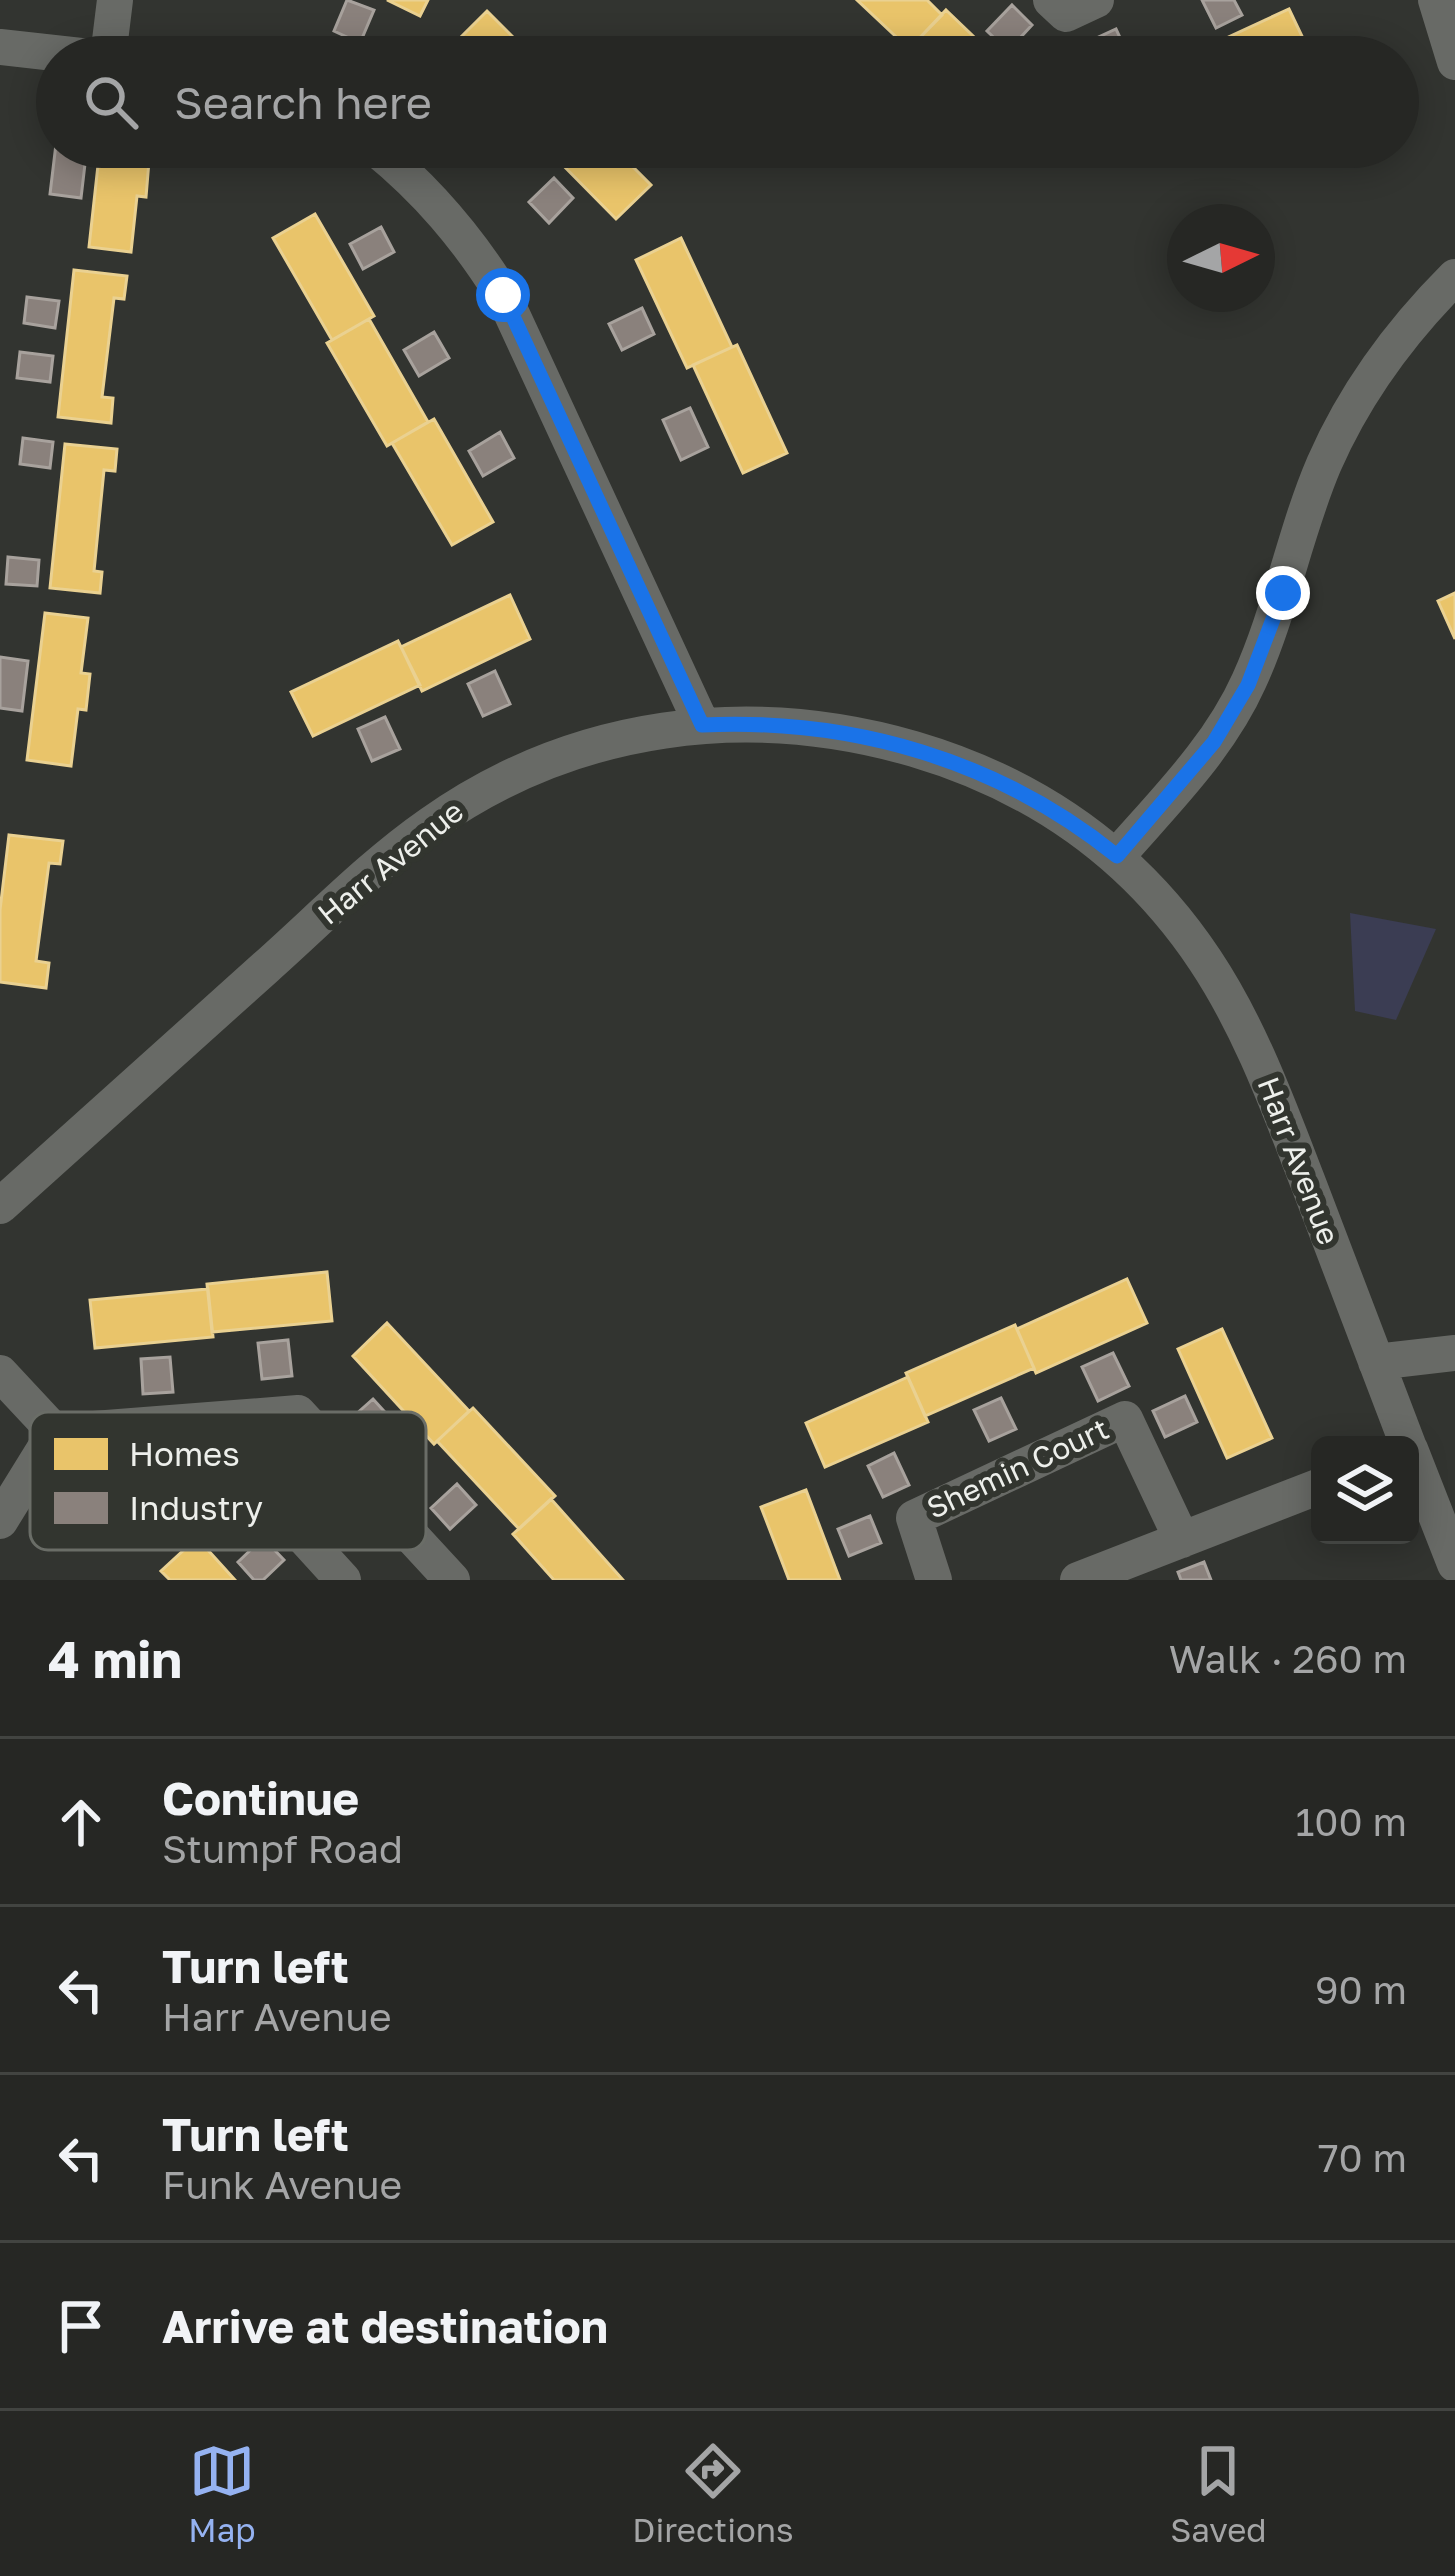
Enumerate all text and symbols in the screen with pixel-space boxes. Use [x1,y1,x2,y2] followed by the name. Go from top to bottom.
[36,36,1419,168] search box
[78,69,144,135] icon: search
[174,75,432,129] text: Search here
[1167,204,1275,312] north arrow
[476,268,530,322] route start
[1256,566,1310,620] route end
[310,793,470,932] street label: Harr Avenue
[1250,1072,1347,1250] street label: Harr Avenue
[921,1410,1114,1526] street label: Shemin Court
[30,1412,426,1550] legend
[129,1434,240,1473] text: Homes
[1311,1436,1419,1544] map controls
[1311,1436,1419,1544] button: layers
[129,1488,263,1527] text: Industry
[48,1628,182,1689] text: 4 min
[1169,1635,1407,1682] text: Walk · 260 m
[162,1771,359,1825] text: Continue
[48,1789,114,1855] icon: ahead
[1295,1798,1407,1845] text: 100 m
[162,1825,403,1872] text: Stumpf Road
[162,1939,349,1993] text: Turn left
[48,1957,114,2023] icon: left
[1315,1966,1407,2013] text: 90 m
[162,1993,392,2040] text: Harr Avenue
[162,2107,349,2161] text: Turn left
[48,2125,114,2191] icon: left
[1318,2134,1407,2181] text: 70 m
[162,2161,402,2208] text: Funk Avenue
[48,2293,114,2359] icon: arrive
[162,2299,608,2353] text: Arrive at destination
[188,2438,256,2549] tab: Map
[632,2438,794,2549] tab: Directions
[1170,2438,1267,2549] tab: Saved

